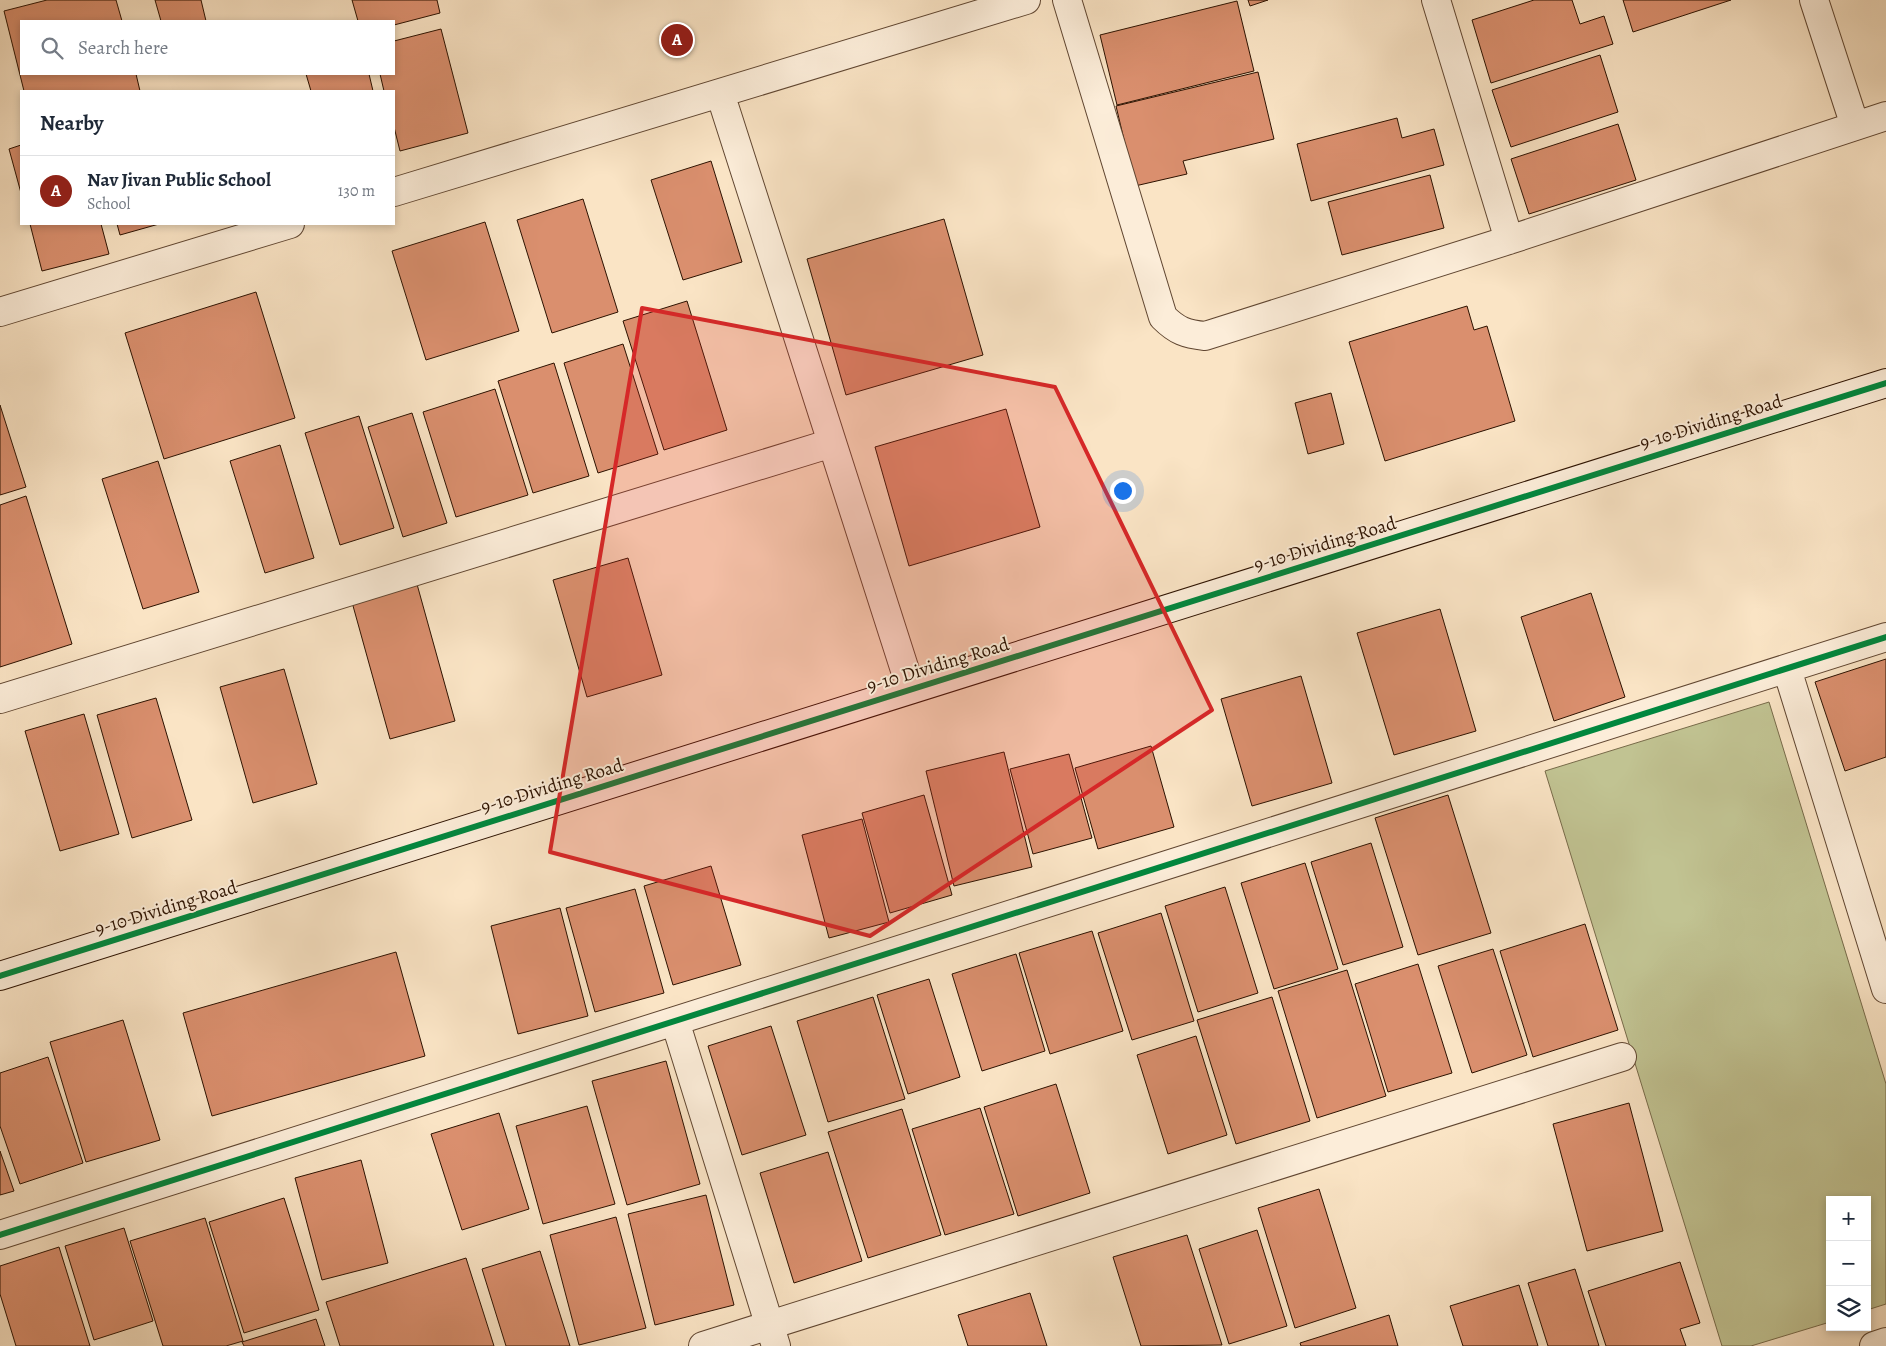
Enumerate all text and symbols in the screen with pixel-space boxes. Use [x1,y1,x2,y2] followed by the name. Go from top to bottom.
[20,20,395,75] search box
[661,21,693,59] pin: A
[38,34,66,62] icon: search
[78,35,168,61] text: Search here
[40,109,103,137] text: Nearby
[87,167,271,193] text: Nav Jivan Public School
[51,180,61,202] text: A
[338,180,375,202] text: 130 m
[87,193,130,215] text: School
[1637,388,1786,456] street label: 9-10 Dividing Road
[1110,478,1136,504] your location
[1251,510,1400,578] street label: 9-10 Dividing Road
[864,631,1013,699] street label: 9-10 Dividing Road
[478,752,627,820] street label: 9-10 Dividing Road
[92,874,241,942] street label: 9-10 Dividing Road
[1826,1196,1871,1331] map controls
[1826,1196,1871,1241] button: +
[1826,1241,1871,1286] button: −
[1826,1286,1871,1331] button: layers

